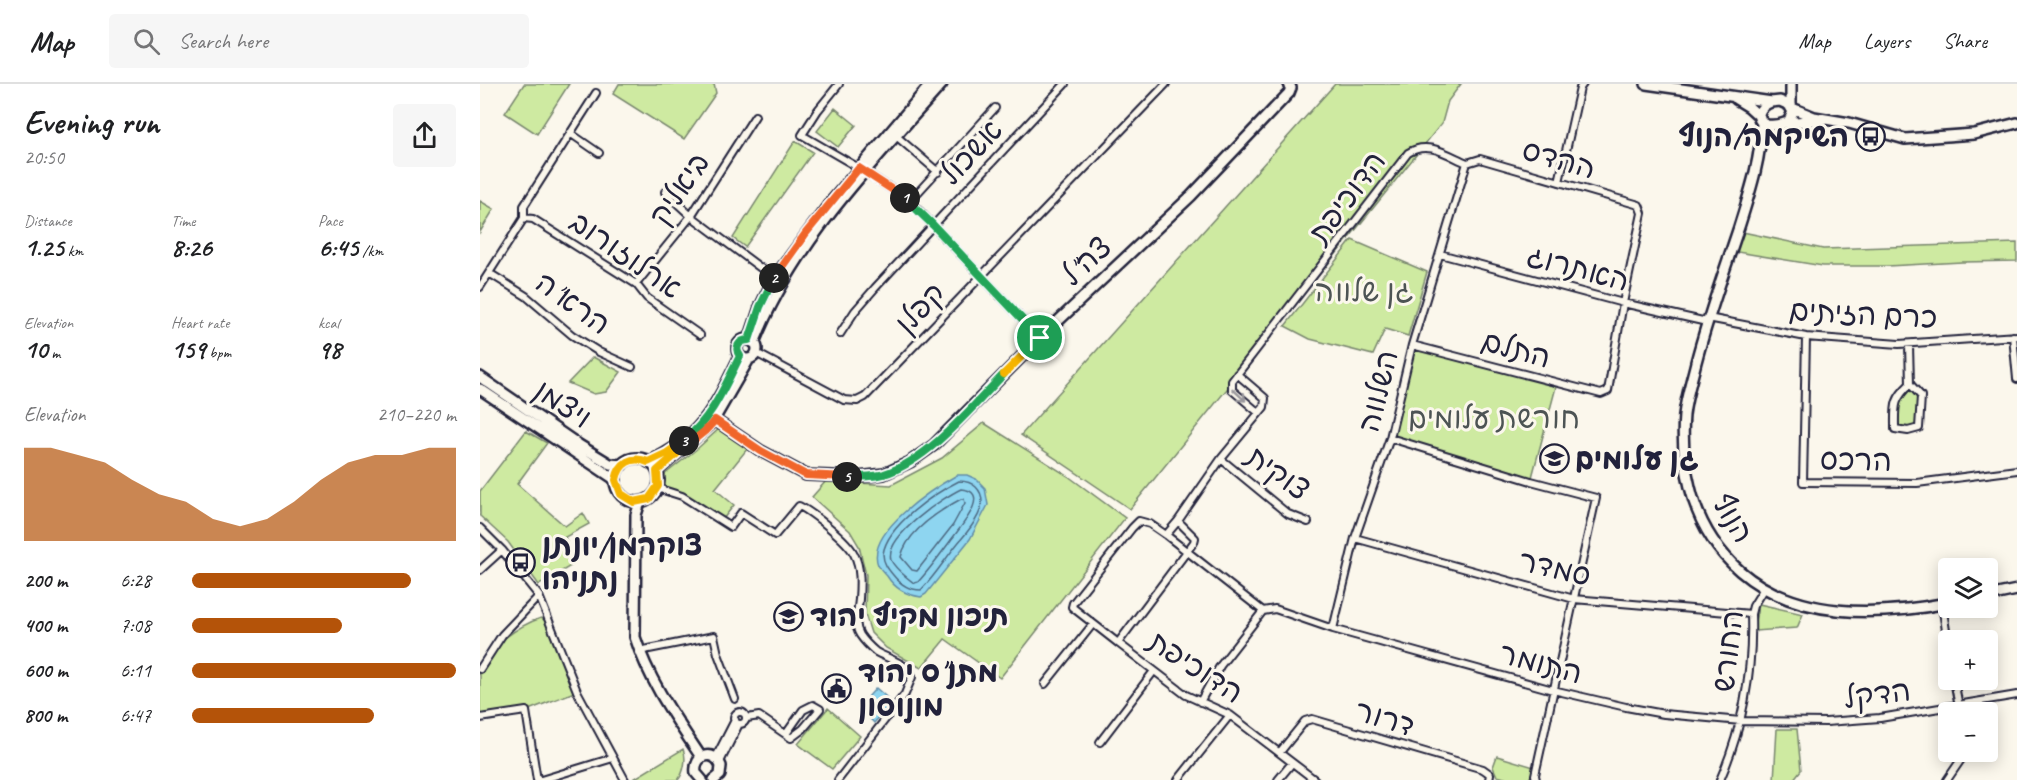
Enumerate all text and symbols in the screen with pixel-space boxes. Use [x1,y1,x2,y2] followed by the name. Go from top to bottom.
[109,14,529,68] search box
[30,24,73,59] text: Map
[130,25,163,58] icon: search
[178,27,268,55] text: Search here
[1798,28,1831,54] text: Map
[1864,28,1910,54] text: Layers
[1943,28,1987,54] text: Share
[24,101,159,143] text: Evening run
[393,104,456,167] button: share
[931,111,1011,193] street label: אשכול
[1679,117,1849,155] place label: השיקמה/הנוף
[1854,120,1886,152] bus stop icon: השיקמה/הנוף
[1518,130,1600,188] street label: ההדס
[1299,143,1394,252] street label: הדוכיפת
[24,145,64,170] text: 20:50
[640,145,718,233] street label: ביאליק
[890,183,920,213] pin: 1
[901,188,909,208] text: 1
[563,203,689,307] street label: ארלוזורוב
[24,211,72,231] text: Distance
[171,211,195,231] text: Time
[318,211,343,231] text: Pace
[1053,228,1119,294] street label: צה"ל
[24,231,64,264] text: 1.25
[171,231,212,264] text: 8:26
[318,231,358,264] text: 6:45
[1523,236,1633,300] street label: האתרוג
[64,241,83,261] text: km
[358,241,383,261] text: /km
[528,263,618,343] street label: הרא"ה
[759,263,789,293] pin: 2
[770,268,778,288] text: 2
[1315,272,1413,310] park label: גן שלווה
[887,274,953,342] street label: קפלן
[1788,291,1938,337] street label: כרם הזיתים
[1014,312,1065,363] pin
[24,313,73,333] text: Elevation
[171,313,229,333] text: Heart rate
[318,313,339,333] text: kcal
[1023,321,1056,354] icon: arrive
[1477,322,1555,376] street label: התלם
[24,333,47,366] text: 10
[171,333,205,366] text: 159
[318,333,341,366] text: 98
[47,343,60,363] text: m
[205,343,231,363] text: bpm
[1349,346,1407,436] street label: השלווה
[527,371,599,437] street label: ויצמן
[1232,388,1247,402] one-way arrow
[1408,399,1580,437] park label: חורשת עלומים
[24,402,86,427] text: Elevation
[377,402,456,427] text: 210–220 m
[669,426,699,456] pin: 3
[680,431,688,451] text: 3
[1237,436,1317,509] street label: צוקית
[1575,440,1699,478] place label: גן עלומים
[1820,440,1892,480] street label: הרכס
[1538,443,1570,475] school or university icon: גן עלומים
[832,462,862,492] pin: 5
[844,467,850,487] text: 5
[1704,486,1762,550] street label: הנוף
[542,526,703,598] place label: צוקרמן/יונתן נתניהו
[1515,541,1595,595] street label: סמדר
[505,546,537,578] bus stop icon: צוקרמן/יונתן נתניהו
[1938,558,1998,762] map controls
[1938,558,1998,618] button: layers
[24,568,67,593] text: 200 m
[120,568,151,593] text: 6:28
[810,597,1009,635] place label: תיכון מקיף יהוד
[773,600,805,632] school or university icon: תיכון מקיף יהוד
[1704,608,1752,694] street label: החורש
[24,613,67,638] text: 400 m
[120,613,151,638] text: 7:08
[1139,621,1251,712] street label: הדוכיפת
[1938,630,1998,690] button: +
[1495,634,1587,692] street label: התומר
[858,653,998,725] place label: מתנ"ס יהוד מונוסון
[24,658,68,683] text: 600 m
[120,658,151,683] text: 6:11
[1841,671,1913,717] street label: הדקל
[821,673,853,705] public building icon: מתנ"ס יהוד מונוסון
[1350,691,1420,745] street label: דרור
[1938,702,1998,762] button: −
[24,703,67,728] text: 800 m
[120,703,151,728] text: 6:47

